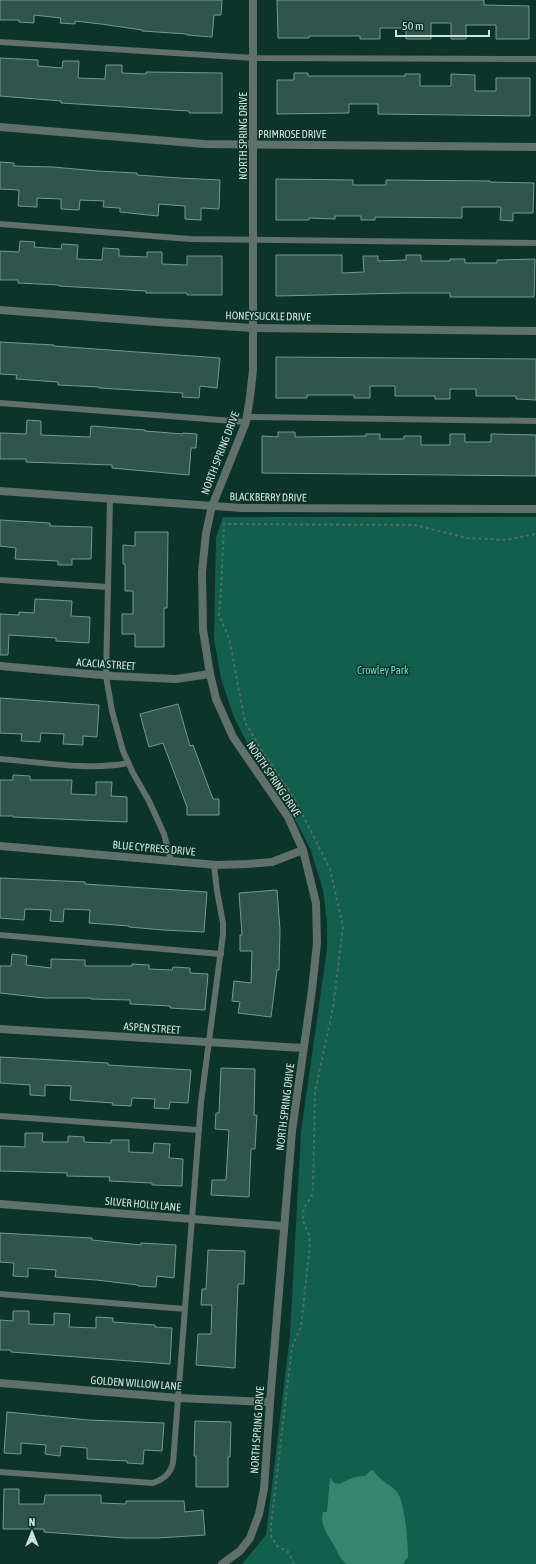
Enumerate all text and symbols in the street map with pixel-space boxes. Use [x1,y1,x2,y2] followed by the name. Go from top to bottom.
[396,12,489,38] scale bar
[402,19,424,33] text: 50 m
[237,92,249,180] street label: NORTH SPRING DRIVE
[258,128,326,140] street label: PRIMROSE DRIVE
[225,309,311,323] street label: HONEYSUCKLE DRIVE
[199,410,241,496] street label: NORTH SPRING DRIVE
[229,490,307,504] street label: BLACKBERRY DRIVE
[76,656,136,672] street label: ACACIA STREET
[357,664,409,676] park label: Crowley Park
[244,739,304,819] street label: NORTH SPRING DRIVE
[112,838,196,858] street label: BLUE CYPRESS DRIVE
[123,1020,181,1036] street label: ASPEN STREET
[274,1062,296,1151] street label: NORTH SPRING DRIVE
[105,1195,182,1213] street label: SILVER HOLLY LANE
[90,1374,182,1392] street label: GOLDEN WILLOW LANE
[248,1385,266,1474] street label: NORTH SPRING DRIVE
[12,1512,52,1552] north arrow
[29,1516,35,1528] text: N

